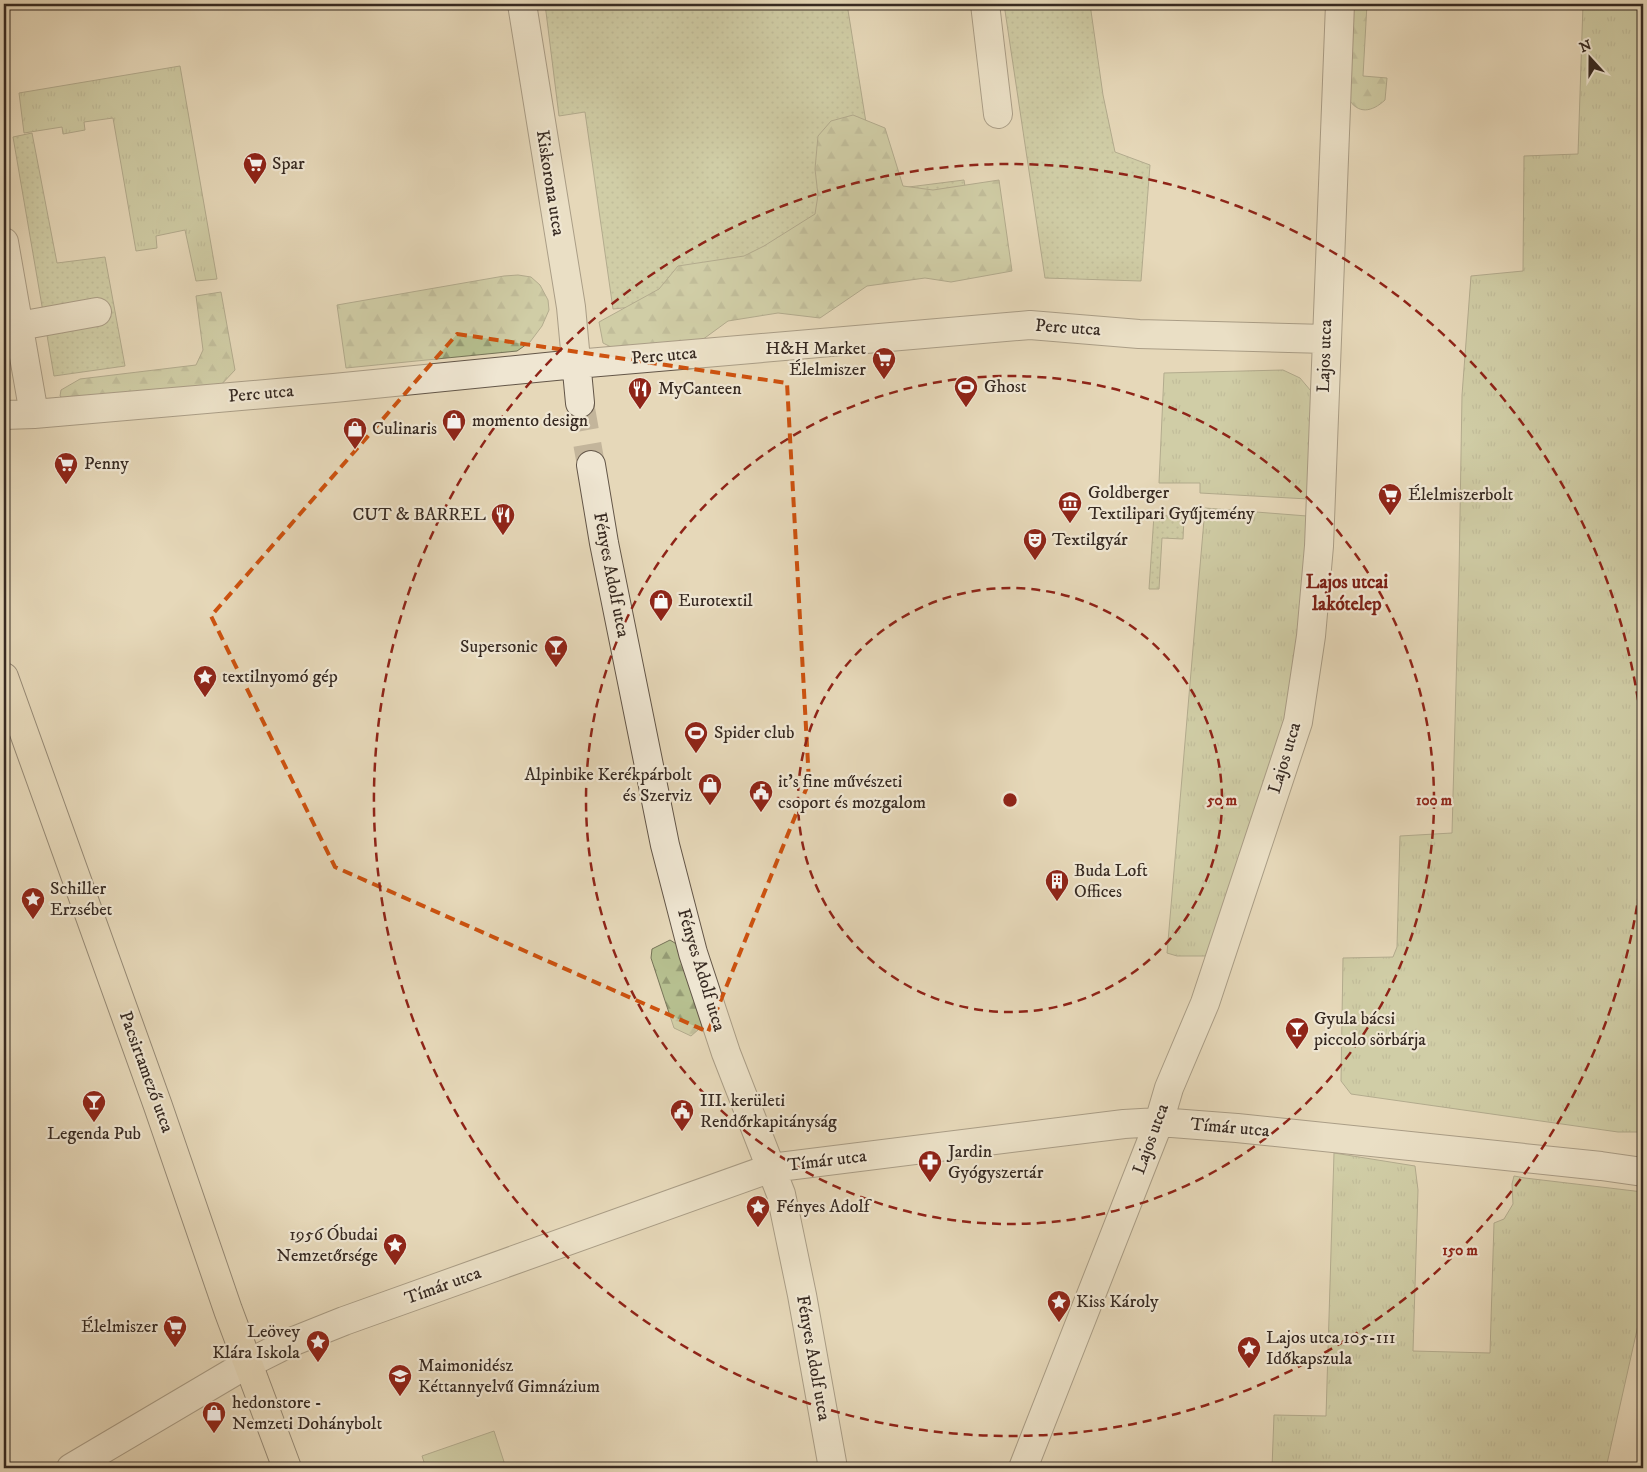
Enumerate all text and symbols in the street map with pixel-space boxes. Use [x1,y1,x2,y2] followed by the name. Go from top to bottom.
[1564,32,1614,82] north arrow
[1577,36,1595,57] text: N
[531,128,569,238] street label: Kiskorona utca
[242,151,268,185] supermarket icon: Spar
[272,153,305,175] place label: Spar
[1034,315,1102,341] street label: Perc utca
[1313,319,1337,393] street label: Lajos utca
[765,338,866,381] place label: H&H Market Élelmiszer
[630,342,698,370] street label: Perc utca
[871,346,897,380] supermarket icon: H&H Market Élelmiszer
[953,374,979,408] sports icon: Ghost
[627,376,653,410] restaurant icon: MyCanteen
[984,376,1027,398] place label: Ghost
[658,378,742,400] place label: MyCanteen
[227,380,295,408] street label: Perc utca
[441,408,467,442] shop icon: momento design
[472,410,589,432] place label: momento design
[342,416,368,450] shop icon: Culinaris
[372,418,437,440] place label: Culinaris
[53,451,79,485] supermarket icon: Penny
[84,453,129,475] place label: Penny
[1088,482,1255,525] place label: Goldberger Textilipari Gyűjtemény
[1377,482,1403,516] supermarket icon: Élelmiszerbolt
[1408,484,1514,506] place label: Élelmiszerbolt
[1057,490,1083,524] museum icon: Goldberger Textilipari Gyűjtemény
[490,502,516,536] restaurant icon: CUT & BARREL
[352,504,486,526] place label: CUT & BARREL
[588,510,634,640] street label: Fényes Adolf utca
[1022,527,1048,561] theatre icon: Textilgyár
[1052,529,1128,551] place label: Textilgyár
[1306,571,1388,616] district label: Lajos utcai lakótelep
[648,588,674,622] shop icon: Eurotextil
[678,590,753,612] place label: Eurotextil
[543,634,569,668] bar icon: Supersonic
[460,636,538,658] place label: Supersonic
[192,664,218,698] place icon: textilnyomó gép
[222,666,338,688] place label: textilnyomó gép
[1264,719,1306,796] street label: Lajos utca
[683,720,709,754] sports icon: Spider club
[714,722,794,744] place label: Spider club
[524,764,692,807] place label: Alpinbike Kerékpárbolt és Szerviz
[778,771,926,814] place label: it's fine művészeti csoport és mozgalom
[697,772,723,806] shop icon: Alpinbike Kerékpárbolt és Szerviz
[748,779,774,813] public building icon: it's fine művészeti csoport és mozgalom
[1001,791,1019,809] centre of rings
[1206,791,1238,810] text: 50 m
[1416,791,1453,810] text: 100 m
[1074,860,1148,903] place label: Buda Loft Offices
[1044,868,1070,902] building icon: Buda Loft Offices
[50,878,113,921] place label: Schiller Erzsébet
[20,886,46,920] place icon: Schiller Erzsébet
[672,906,730,1034] street label: Fényes Adolf utca
[114,1008,178,1136] street label: Pacsirtamező utca
[1313,1008,1426,1051] place label: Gyula bácsi piccolo sörbárja
[1284,1016,1310,1050] bar icon: Gyula bácsi piccolo sörbárja
[81,1089,107,1123] bar icon: Legenda Pub
[700,1090,837,1133] place label: III. kerületi Rendőrkapitányság
[669,1098,695,1132] public building icon: III. kerületi Rendőrkapitányság
[1128,1100,1174,1177] street label: Lajos utca
[1189,1114,1271,1142] street label: Tímár utca
[47,1123,141,1145] place label: Legenda Pub
[946,1141,1044,1184] place label: Jardin Gyógyszertár
[786,1145,868,1177] street label: Tímár utca
[917,1149,943,1183] pharmacy icon: Jardin Gyógyszertár
[745,1194,771,1228] place icon: Fényes Adolf
[776,1196,873,1218] place label: Fényes Adolf
[276,1224,378,1267] place label: 1956 Óbudai Nemzetőrsége
[382,1232,408,1266] place icon: 1956 Óbudai Nemzetőrsége
[1442,1241,1478,1260] text: 150 m
[402,1262,484,1310] street label: Tímár utca
[1046,1289,1072,1323] place icon: Kiss Károly
[1076,1291,1159,1313] place label: Kiss Károly
[791,1293,835,1423] street label: Fényes Adolf utca
[162,1314,188,1348] supermarket icon: Élelmiszer
[81,1316,158,1338] place label: Élelmiszer
[212,1321,300,1364] place label: Leövey Klára Iskola
[1266,1327,1396,1370] place label: Lajos utca 105-111 Időkapszula
[305,1329,331,1363] place icon: Leövey Klára Iskola
[1236,1335,1262,1369] place icon: Lajos utca 105-111 Időkapszula
[418,1355,600,1398] place label: Maimonidész Kéttannyelvű Gimnázium
[387,1363,413,1397] school or university icon: Maimonidész Kéttannyelvű Gimnázium
[232,1392,382,1435] place label: hedonstore - Nemzeti Dohánybolt
[201,1400,227,1434] shop icon: hedonstore - Nemzeti Dohánybolt

